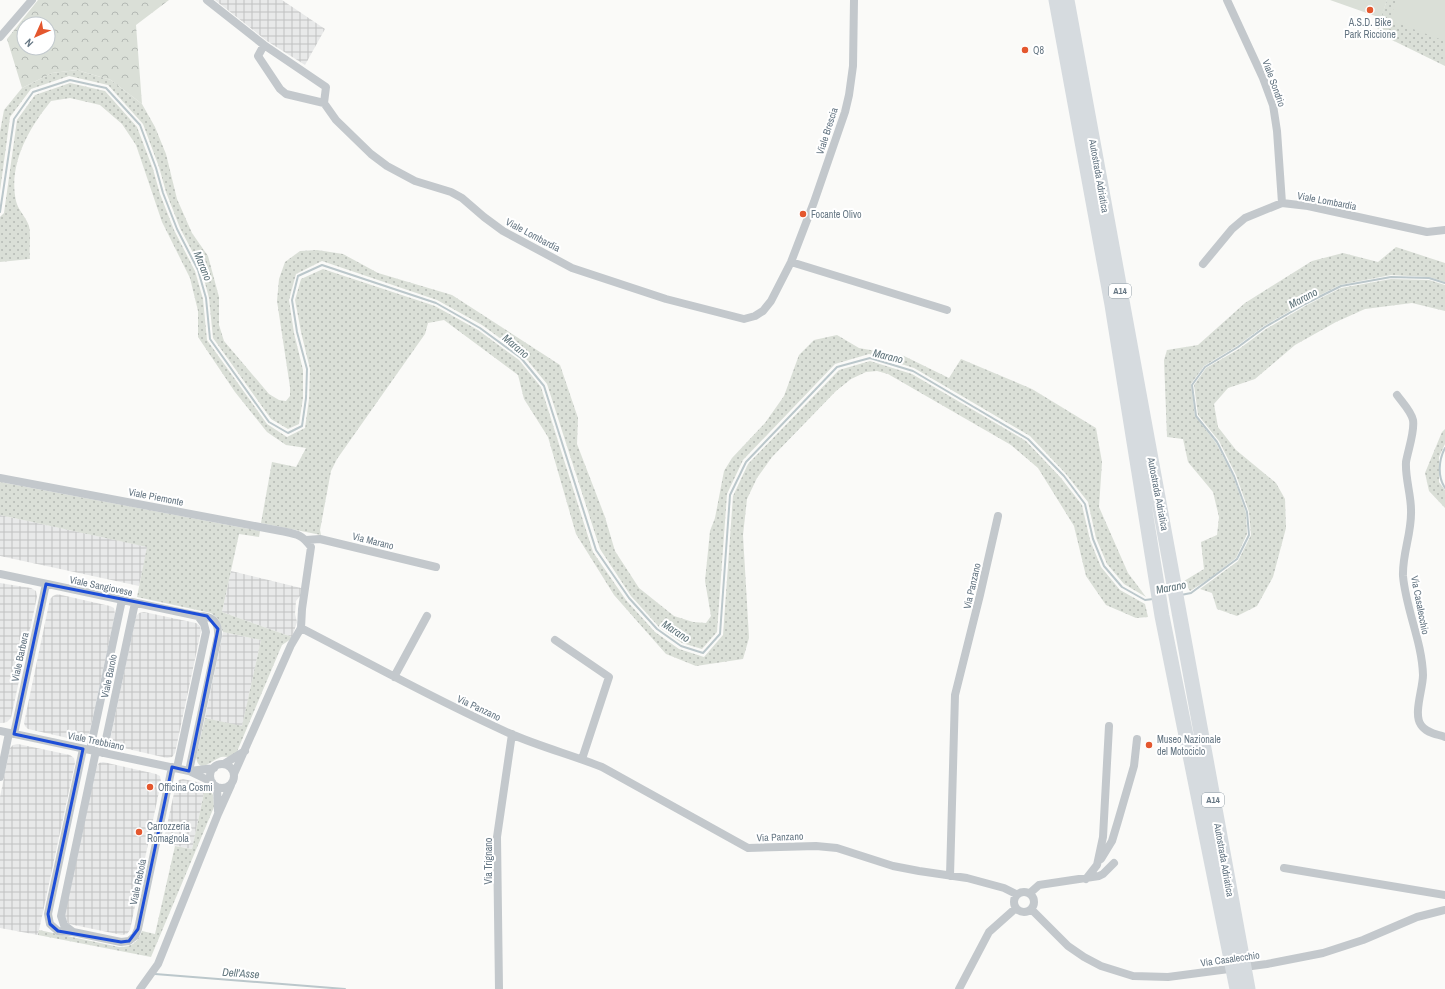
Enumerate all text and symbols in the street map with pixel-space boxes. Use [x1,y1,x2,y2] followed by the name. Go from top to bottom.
[1365,5,1375,15] marker: A.S.D. Bike Park Riccione
[16,16,56,56] north arrow
[1344,16,1396,41] place label: A.S.D. Bike Park Riccione
[22,36,36,50] text: N
[1033,44,1044,57] place label: Q8
[1020,45,1030,55] marker: Q8
[1259,57,1289,109] street label: Viale Sondrio
[813,105,841,156] street label: Viale Brescia
[1086,137,1112,214] street label: Autostrada Adriatica
[1296,189,1358,213] street label: Viale Lombardia
[811,208,862,221] place label: Focante Olivo
[798,209,808,219] marker: Focante Olivo
[503,215,563,255] street label: Viale Lombardia
[191,249,215,283] water label: Marano
[1109,284,1131,298] road number: A14
[1286,285,1320,311] water label: Marano
[500,331,532,361] water label: Marano
[871,346,905,366] water label: Marano
[1144,455,1172,532] street label: Autostrada Adriatica
[127,485,185,509] street label: Viale Piemonte
[351,530,395,553] street label: Via Marano
[960,561,984,610] street label: Via Panzano
[68,573,134,599] street label: Viale Sangiovese
[1408,575,1432,636] street label: Via Casalecchio
[1155,577,1187,597] water label: Marano
[659,617,693,645] water label: Marano
[8,631,32,683] street label: Viale Barbera
[98,652,120,699] street label: Viale Barolo
[455,692,503,724] street label: Via Panzano
[66,729,126,753] street label: Viale Trebbiano
[1157,733,1221,758] place label: Museo Nazionale del Motociclo
[1144,740,1154,750] marker: Museo Nazionale del Motociclo
[158,781,213,794] place label: Officina Cosmi
[145,782,155,792] marker: Officina Cosmi
[1202,793,1224,807] road number: A14
[147,820,190,845] place label: Carrozzeria Romagnola
[1211,821,1237,898] street label: Autostrada Adriatica
[134,827,144,837] marker: Carrozzeria Romagnola
[756,830,804,844] street label: Via Panzano
[482,837,495,884] street label: Via Trignano
[127,857,149,906] street label: Viale Rebola
[1200,948,1261,970] street label: Via Casalecchio
[222,965,260,981] water label: Dell'Asse

